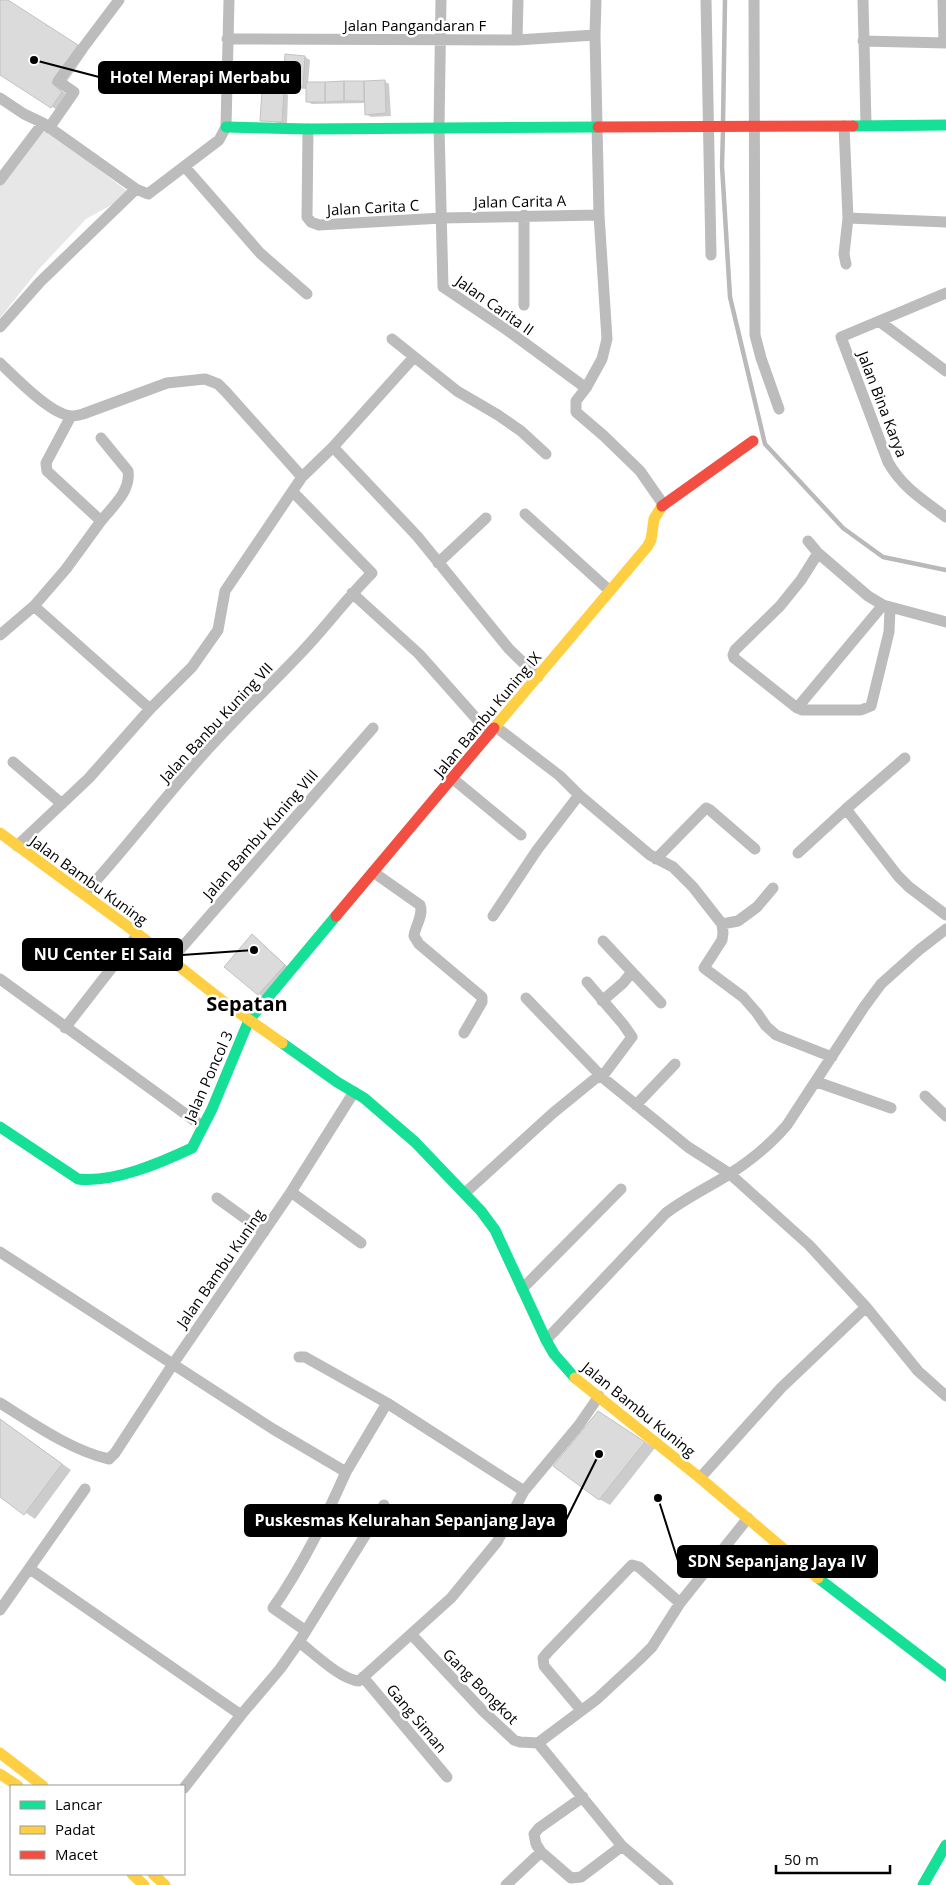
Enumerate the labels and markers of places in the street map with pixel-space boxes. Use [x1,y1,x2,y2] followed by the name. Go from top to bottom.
[99,62,300,93] callout: Hotel Merapi Merbabu
[23,939,182,970] callout: NU Center El Said
[245,1505,566,1536] callout: Puskesmas Kelurahan Sepanjang Jaya
[678,1546,877,1577] callout: SDN Sepanjang Jaya IV

